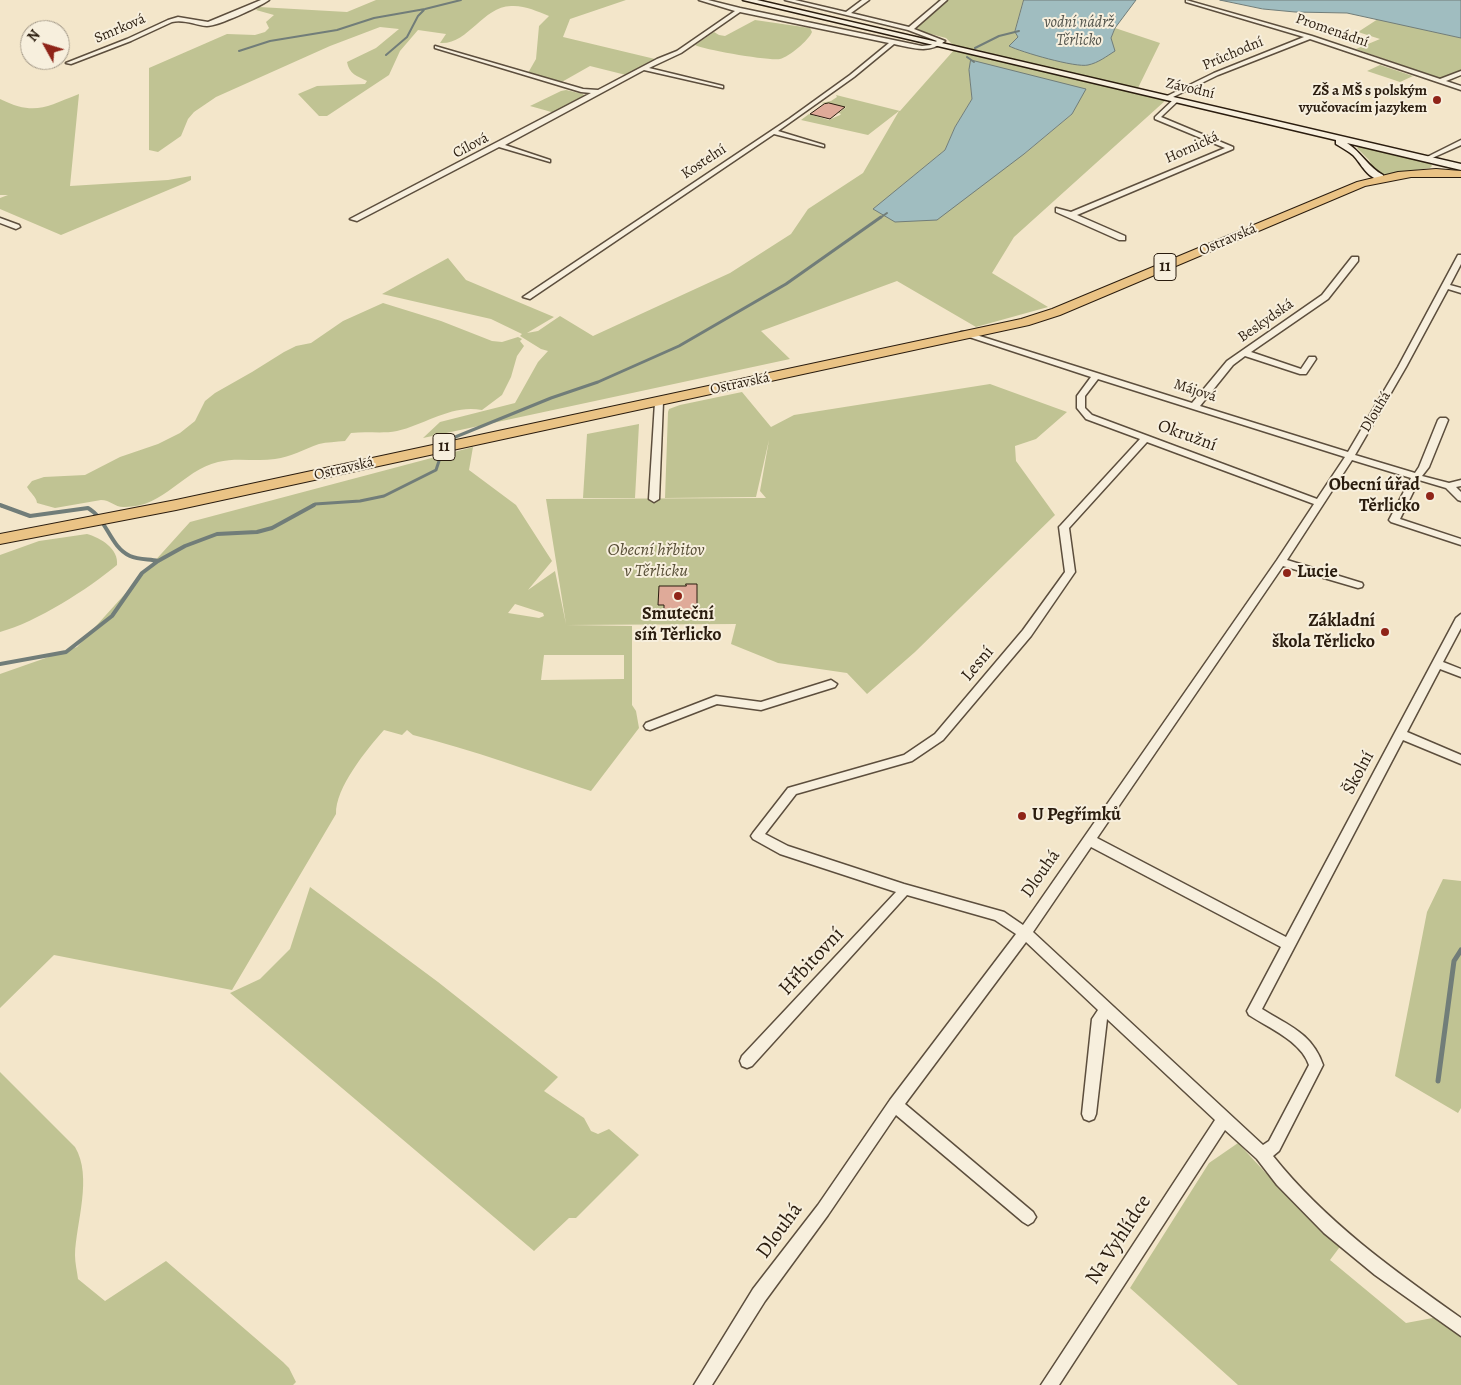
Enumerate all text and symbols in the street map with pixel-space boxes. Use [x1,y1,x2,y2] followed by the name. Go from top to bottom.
[92,10,148,48] street label: Smrková
[1293,10,1371,52] street label: Promenádní
[1044,13,1114,51] water label: vodní nádrž Těrlicko
[20,20,70,70] north arrow
[23,26,44,46] text: N
[1200,33,1266,75] street label: Průchodní
[1164,75,1216,103] street label: Závodní
[1299,82,1427,117] place label: ZŠ a MŠ s polským vyučovacím jazykem
[1431,94,1443,106] marker: ZŠ a MŠ s polským vyučovacím jazykem
[1162,128,1222,168] street label: Hornická
[450,129,492,163] street label: Cílová
[678,140,730,184] street label: Kostelní
[1197,220,1259,260] street label: Ostravská
[1154,253,1176,280] road number: 11
[1235,295,1297,347] street label: Beskydská
[709,369,771,399] street label: Ostravská
[1171,376,1219,406] street label: Májová
[1357,388,1395,436] street label: Dlouhá
[1155,415,1219,457] street label: Okružní
[433,434,455,461] road number: 11
[312,453,376,485] street label: Ostravská
[1329,475,1420,518] place label: Obecní úřad Těrlicko
[1424,490,1436,502] marker: Obecní úřad Těrlicko
[607,540,705,582] park label: Obecní hřbitov v Těrlicku
[1297,562,1338,584] place label: Lucie
[1281,567,1293,579] marker: Lucie
[672,590,684,602] marker: Smuteční síň Těrlicko
[635,604,721,646] place label: Smuteční síň Těrlicko
[1272,611,1375,654] place label: Základní škola Těrlicko
[1379,626,1391,638] marker: Základní škola Těrlicko
[957,642,999,686] street label: Lesní
[1339,748,1379,798] street label: Školní
[1032,805,1121,827] place label: U Pegřímků
[1016,810,1028,822] marker: U Pegřímků
[1017,846,1065,902] street label: Dlouhá
[774,923,850,1001] street label: Hřbitovní
[1081,1190,1157,1290] street label: Na Vyhlídce
[751,1198,809,1264] street label: Dlouhá

